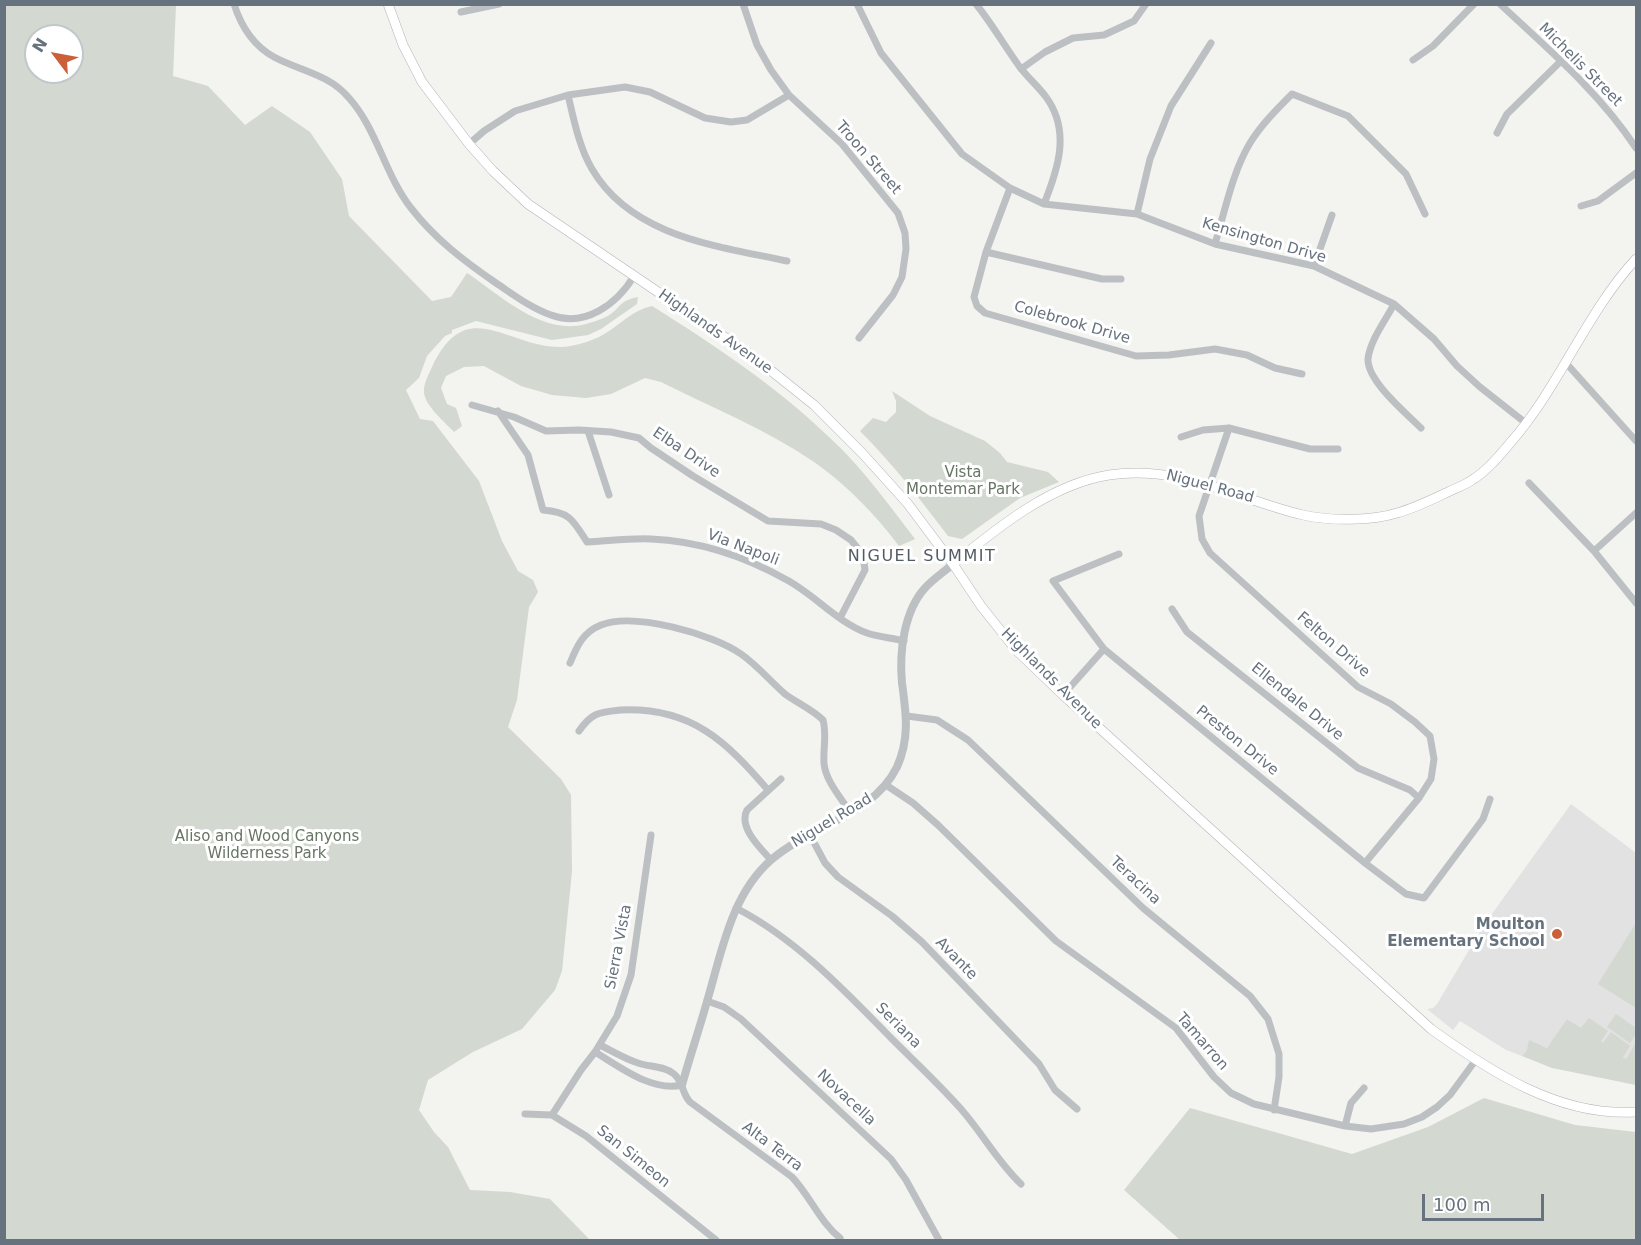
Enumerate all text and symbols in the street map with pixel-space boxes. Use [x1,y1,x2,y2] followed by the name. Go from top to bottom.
[1535,20,1625,110] street label: Michelis Street
[24,24,84,84] north arrow
[28,35,52,56] text: N
[831,118,905,198] street label: Troon Street
[1200,215,1328,267] street label: Kensington Drive
[654,286,776,378] street label: Highlands Avenue
[1012,298,1132,348] street label: Colebrook Drive
[649,424,723,482] street label: Elba Drive
[906,464,1020,499] park label: Vista Montemar Park
[1164,467,1256,507] street label: Niguel Road
[705,526,781,570] street label: Via Napoli
[848,547,996,567] district label: NIGUEL SUMMIT
[1293,609,1373,681] street label: Felton Drive
[997,625,1105,733] street label: Highlands Avenue
[1247,659,1347,745] street label: Ellendale Drive
[1192,702,1282,780] street label: Preston Drive
[789,790,875,852] street label: Niguel Road
[175,828,359,863] park label: Aliso and Wood Canyons Wilderness Park
[1106,853,1164,909] street label: Teracina
[602,903,636,991] street label: Sierra Vista
[1387,916,1545,951] place label: Moulton Elementary School
[1550,927,1564,941] marker: Moulton Elementary School
[931,934,981,984] street label: Avante
[871,999,925,1053] street label: Seriana
[1172,1010,1232,1074] street label: Tamarron
[813,1066,879,1130] street label: Novacella
[738,1118,806,1176] street label: Alta Terra
[593,1122,673,1192] street label: San Simeon
[1425,1182,1546,1220] scale bar
[1433,1194,1491,1215] text: 100 m

